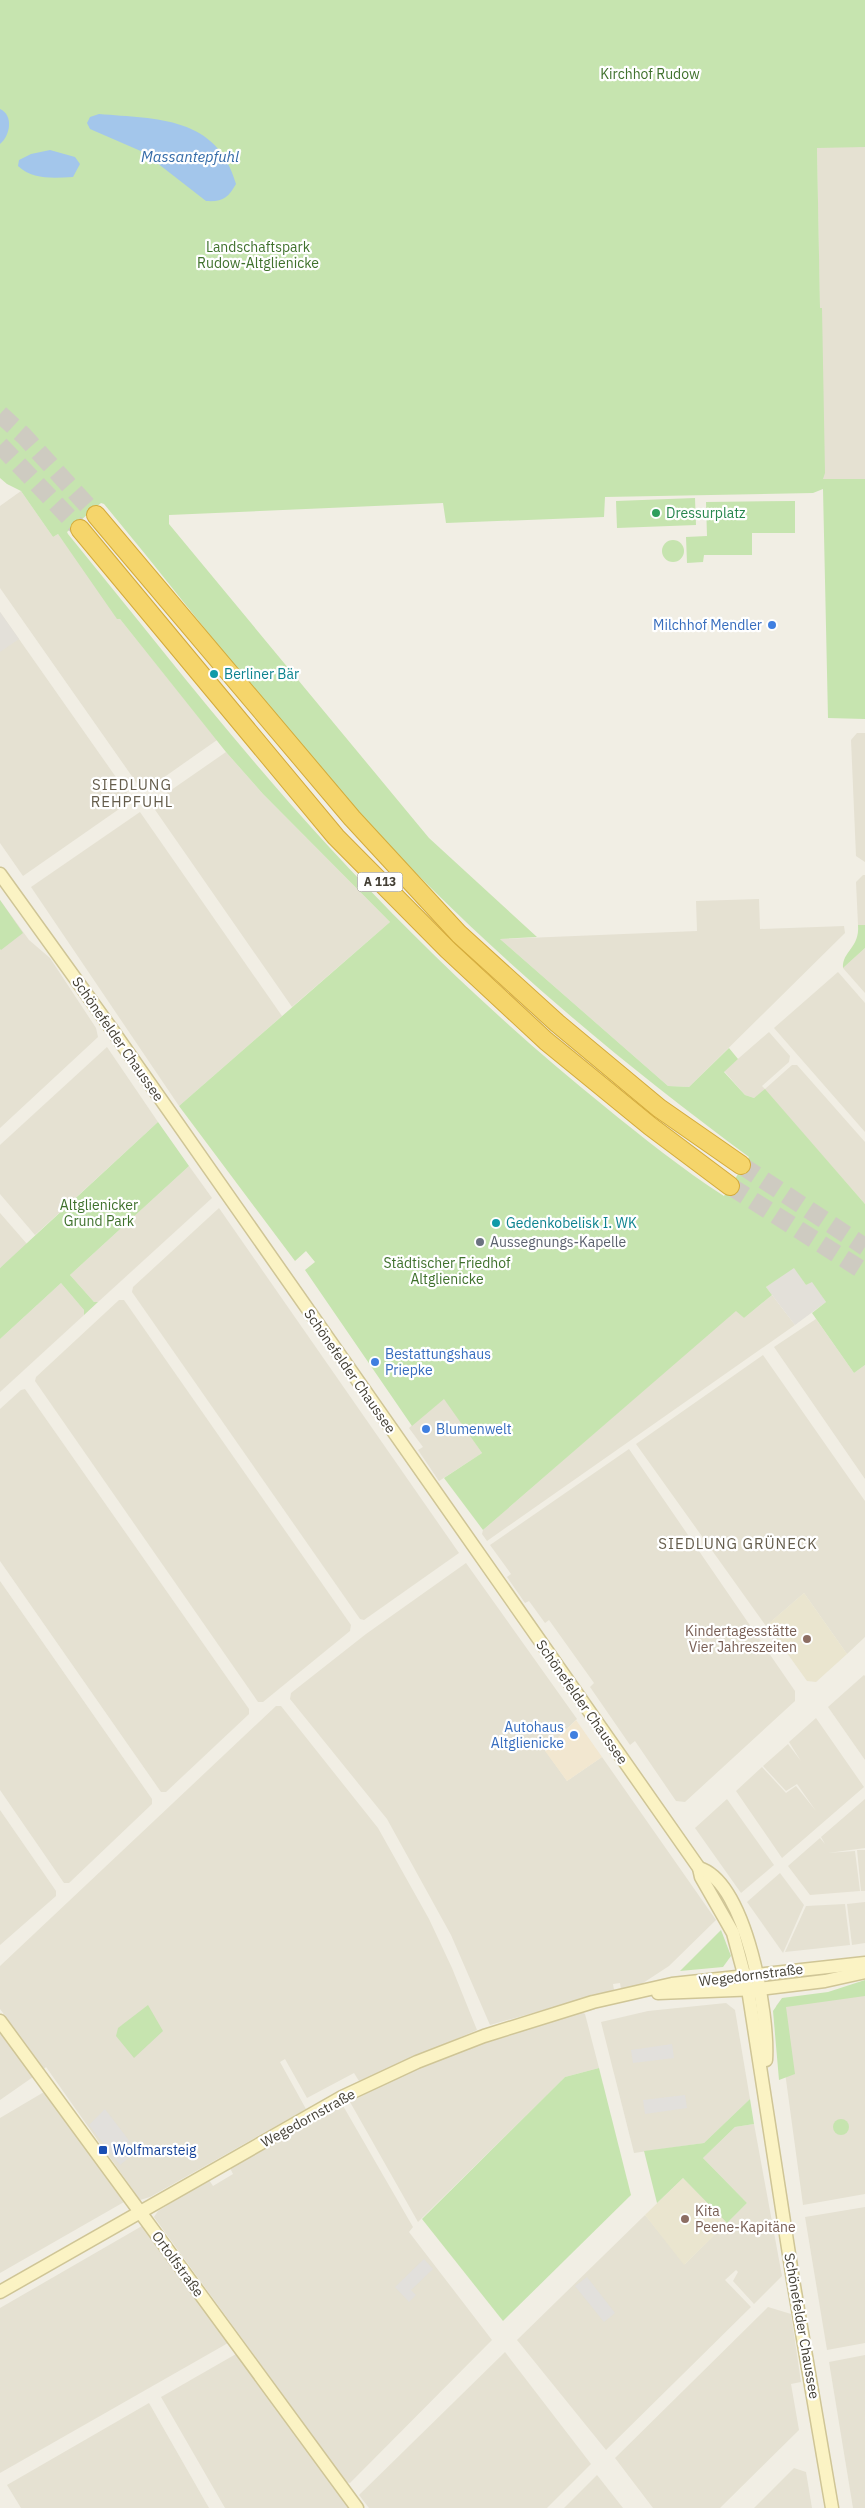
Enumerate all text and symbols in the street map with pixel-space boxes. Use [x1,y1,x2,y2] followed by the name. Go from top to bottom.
[600,65,700,83] park label: Kirchhof Rudow
[141,147,239,166] water label: Massantepfuhl
[197,238,319,272] park label: Landschaftspark Rudow-Altglienicke
[666,504,746,522] place label: Dressurplatz
[650,507,662,519] marker: Dressurplatz
[653,616,762,634] place label: Milchhof Mendler
[766,619,778,631] marker: Milchhof Mendler
[224,665,299,683] place label: Berliner Bär
[208,668,220,680] marker: Berliner Bär
[91,775,173,811] district label: SIEDLUNG REHPFUHL
[358,872,402,892] road number: A 113
[68,973,168,1105] street label: Schönefelder Chaussee
[60,1196,138,1230] park label: Altglienicker Grund Park
[506,1214,637,1232] place label: Gedenkobelisk I. WK
[490,1217,502,1229] marker: Gedenkobelisk I. WK
[490,1233,627,1251] place label: Aussegnungs-Kapelle
[474,1236,486,1248] marker: Aussegnungs-Kapelle
[383,1254,511,1288] park label: Städtischer Friedhof Altglienicke
[300,1305,400,1437] street label: Schönefelder Chaussee
[385,1345,491,1379] place label: Bestattungshaus Priepke
[369,1356,381,1368] marker: Bestattungshaus Priepke
[436,1420,512,1438] place label: Blumenwelt
[420,1423,432,1435] marker: Blumenwelt
[658,1534,818,1553] district label: SIEDLUNG GRÜNECK
[685,1622,797,1656] place label: Kindertagesstätte Vier Jahreszeiten
[801,1633,813,1645] marker: Kindertagesstätte Vier Jahreszeiten
[532,1636,632,1768] street label: Schönefelder Chaussee
[491,1718,564,1752] place label: Autohaus Altglienicke
[568,1729,580,1741] marker: Autohaus Altglienicke
[698,1960,804,1990] street label: Wegedornstraße
[258,2085,358,2151] street label: Wegedornstraße
[113,2141,197,2159] place label: Wolfmarsteig
[97,2144,109,2156] marker: Wolfmarsteig
[695,2202,796,2236] place label: Kita Peene-Kapitäne
[679,2213,691,2225] marker: Kita Peene-Kapitäne
[148,2228,208,2301] street label: Ortolfstraße
[780,2252,824,2401] street label: Schönefelder Chaussee

